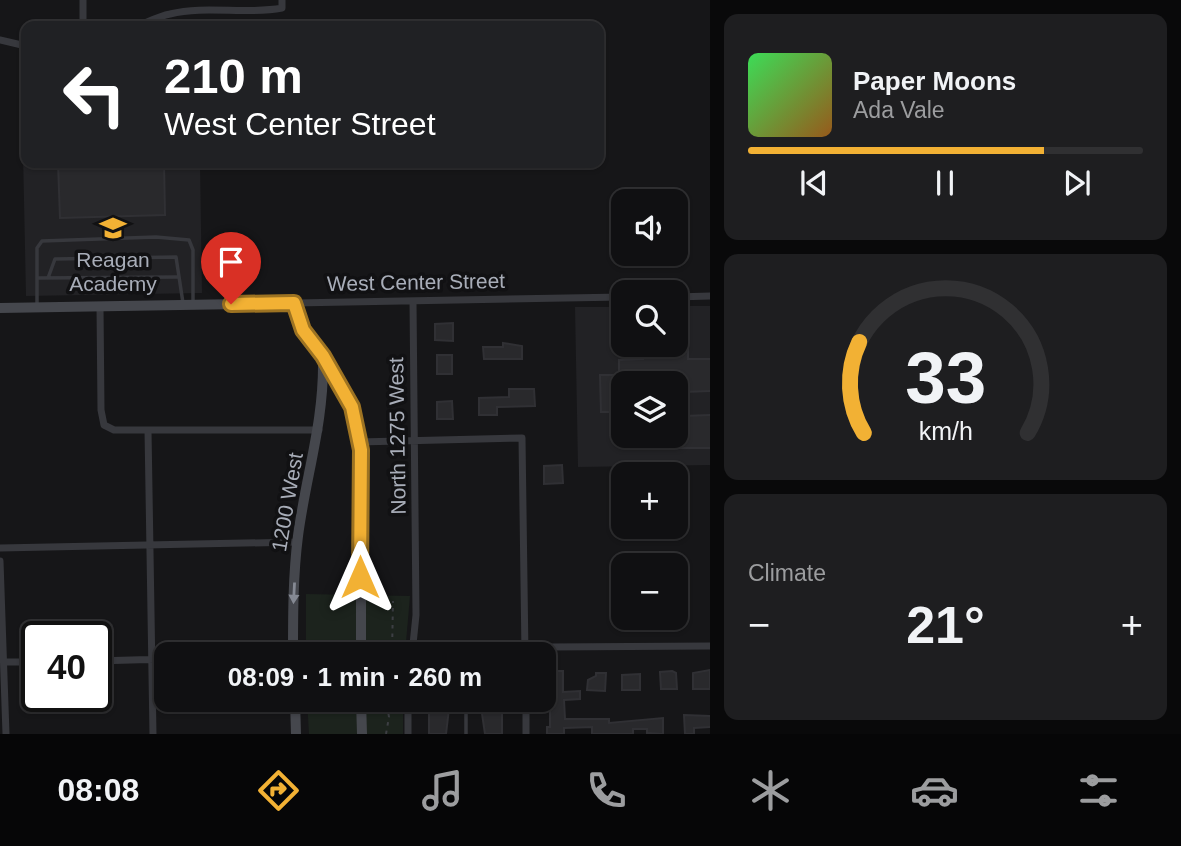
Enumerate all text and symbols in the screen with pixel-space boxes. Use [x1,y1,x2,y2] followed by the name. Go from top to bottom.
[49,49,140,140] icon: left
[164,49,303,103] text: 210 m
[853,66,1016,96] text: Paper Moons
[853,97,945,123] text: Ada Vale
[164,106,436,142] text: West Center Street
[795,164,833,202] icon: previous
[926,164,964,202] icon: pause
[1058,164,1096,202] icon: next
[611,189,688,630] map controls
[611,189,688,266] button: sound
[98,213,128,243] school or university icon: Reagan Academy
[201,232,261,304] pin
[212,243,250,281] icon: arrive
[69,248,157,295] place label: Reagan Academy
[327,269,505,295] street label: West Center Street
[611,280,688,357] button: search
[905,337,986,418] text: 33
[384,357,410,515] street label: North 1275 West
[611,371,688,448] button: layers
[918,417,973,445] text: km/h
[267,451,307,553] street label: 1200 West
[611,462,688,539] button: +
[323,540,397,614] position arrow
[611,553,688,630] button: −
[748,560,826,586] text: Climate
[288,583,299,605] one-way arrow
[906,596,985,654] text: 21°
[748,604,770,646] text: −
[1121,604,1143,646] text: +
[21,621,112,712] speed limit sign: 40
[228,662,482,692] text: 08:09 · 1 min · 260 m
[254,766,303,815] icon: directions
[418,766,467,815] icon: music
[582,766,631,815] icon: phone
[746,766,795,815] icon: climate
[910,766,959,815] icon: car
[1074,766,1123,815] icon: filters
[58,772,139,808] text: 08:08

